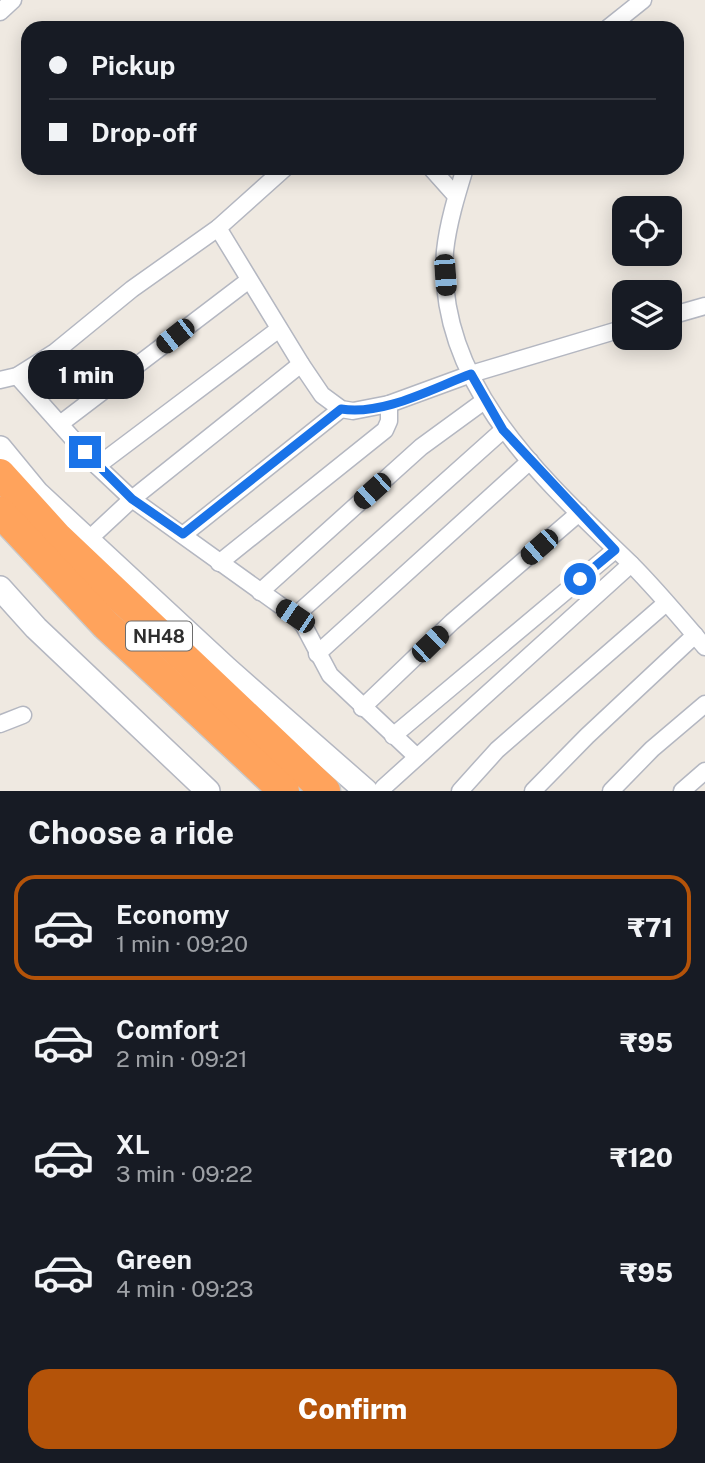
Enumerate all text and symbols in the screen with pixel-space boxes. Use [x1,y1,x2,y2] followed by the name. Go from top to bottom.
[91,50,175,81] text: Pickup
[91,117,197,148] text: Drop-off
[612,196,682,350] map controls
[612,196,682,266] button: locate
[434,253,457,297] car
[612,280,682,350] button: layers
[152,315,199,357] car
[27,350,143,400] callout: 1 min
[58,361,114,388] text: 1 min
[69,436,101,468] route end
[350,469,395,513] car
[517,525,562,569] car
[564,563,596,595] route start
[272,596,319,636] car
[126,622,192,650] road number: NH48
[408,622,453,666] car
[28,814,234,851] text: Choose a ride
[32,896,95,959] icon: car
[116,899,229,930] text: Economy
[627,912,673,943] text: ₹71
[116,930,248,957] text: 1 min · 09:20
[32,1011,95,1074] icon: car
[116,1014,219,1045] text: Comfort
[620,1027,673,1058] text: ₹95
[116,1045,248,1072] text: 2 min · 09:21
[32,1126,95,1189] icon: car
[116,1129,150,1160] text: XL
[610,1142,673,1173] text: ₹120
[116,1160,253,1187] text: 3 min · 09:22
[32,1241,95,1304] icon: car
[116,1244,192,1275] text: Green
[620,1257,673,1288] text: ₹95
[116,1275,254,1302] text: 4 min · 09:23
[28,1369,677,1449] button: Confirm

